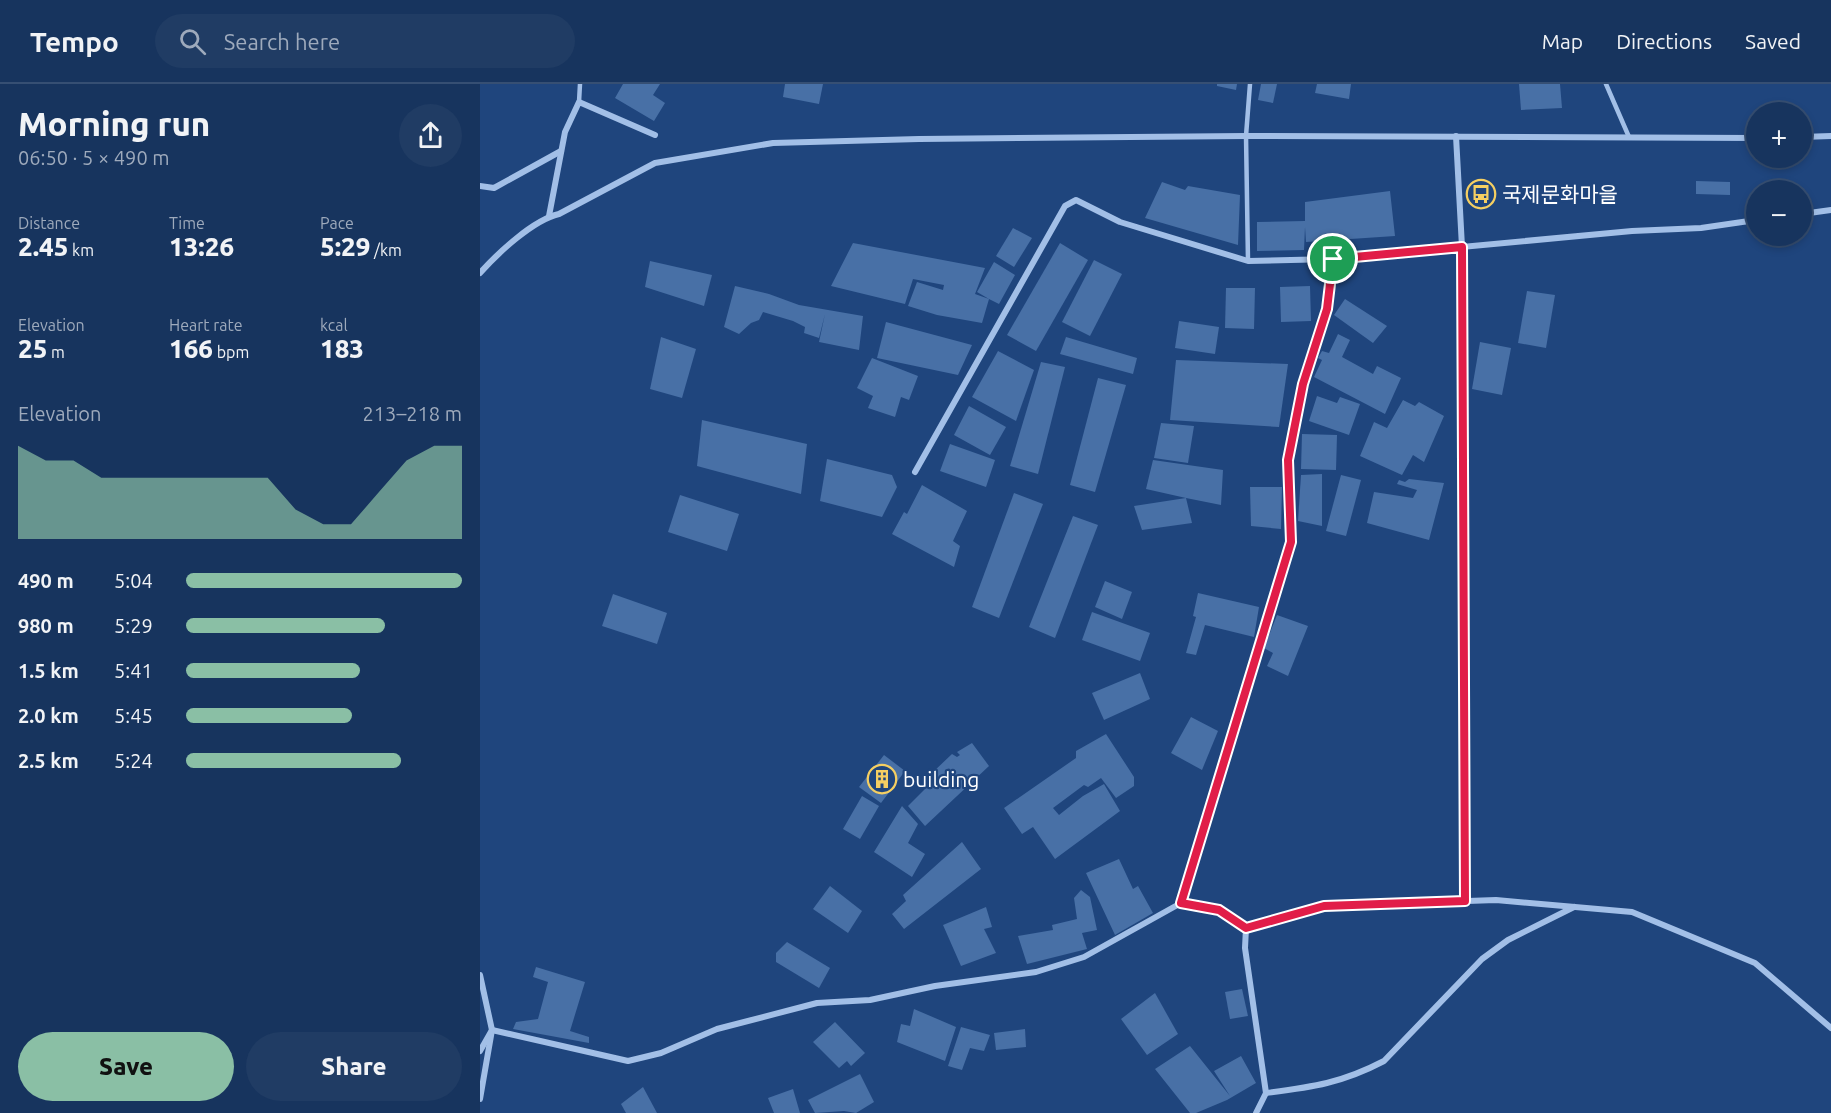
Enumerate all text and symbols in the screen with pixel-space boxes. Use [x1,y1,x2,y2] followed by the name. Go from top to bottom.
[155,14,575,68] search box
[176,25,209,58] icon: search
[30,26,119,57] text: Tempo
[224,29,340,54] text: Search here
[1542,29,1583,53] text: Map
[1616,29,1712,53] text: Directions
[1745,29,1801,53] text: Saved
[1746,102,1812,246] map controls
[1746,102,1812,168] button: +
[399,104,462,167] button: share
[18,105,210,142] text: Morning run
[18,146,170,169] text: 06:50 · 5 × 490 m
[1465,178,1497,210] bus stop icon: 국제문화마을
[1746,180,1812,246] button: −
[1502,182,1618,206] place label: 국제문화마을
[18,214,80,232] text: Distance
[169,214,205,232] text: Time
[320,214,354,232] text: Pace
[18,232,68,261] text: 2.45
[169,232,234,261] text: 13:26
[320,232,370,261] text: 5:29
[1307,233,1358,284] pin
[68,241,94,259] text: km
[370,241,402,259] text: /km
[1316,242,1349,275] icon: arrive
[18,316,85,334] text: Elevation
[169,316,243,334] text: Heart rate
[320,316,348,334] text: kcal
[18,334,47,363] text: 25
[169,334,213,363] text: 166
[320,334,364,363] text: 183
[47,343,65,361] text: m
[213,343,249,361] text: bpm
[18,402,101,425] text: Elevation
[363,402,462,425] text: 213–218 m
[18,569,74,592] text: 490 m
[114,569,153,592] text: 5:04
[18,614,74,637] text: 980 m
[114,614,153,637] text: 5:29
[18,659,79,682] text: 1.5 km
[114,659,153,682] text: 5:41
[18,704,79,727] text: 2.0 km
[114,704,153,727] text: 5:45
[18,749,79,772] text: 2.5 km
[114,749,153,772] text: 5:24
[866,763,898,795] building icon: building
[903,767,979,791] place label: building
[18,1032,234,1101] button: Save
[246,1032,462,1101] button: Share

